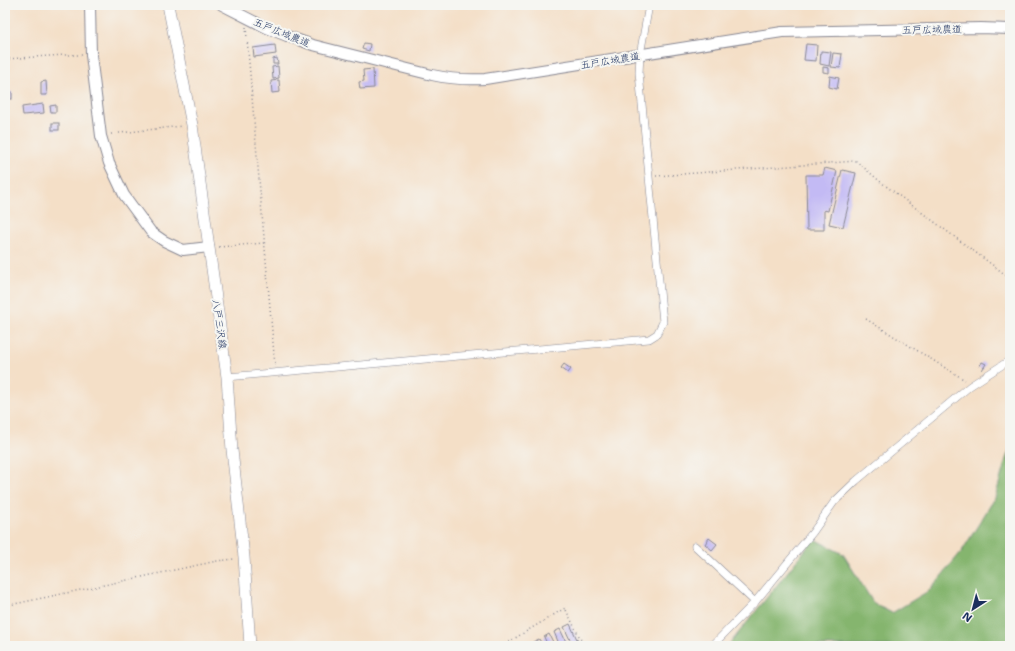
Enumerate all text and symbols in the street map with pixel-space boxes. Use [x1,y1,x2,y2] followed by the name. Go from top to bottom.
[252,15,312,50] street label: 五戸広域農道
[902,22,962,37] street label: 五戸広域農道
[579,49,641,72] street label: 五戸広域農道
[210,298,229,350] street label: 八戸三沢線
[953,589,993,629] north arrow
[959,608,975,625] text: N

